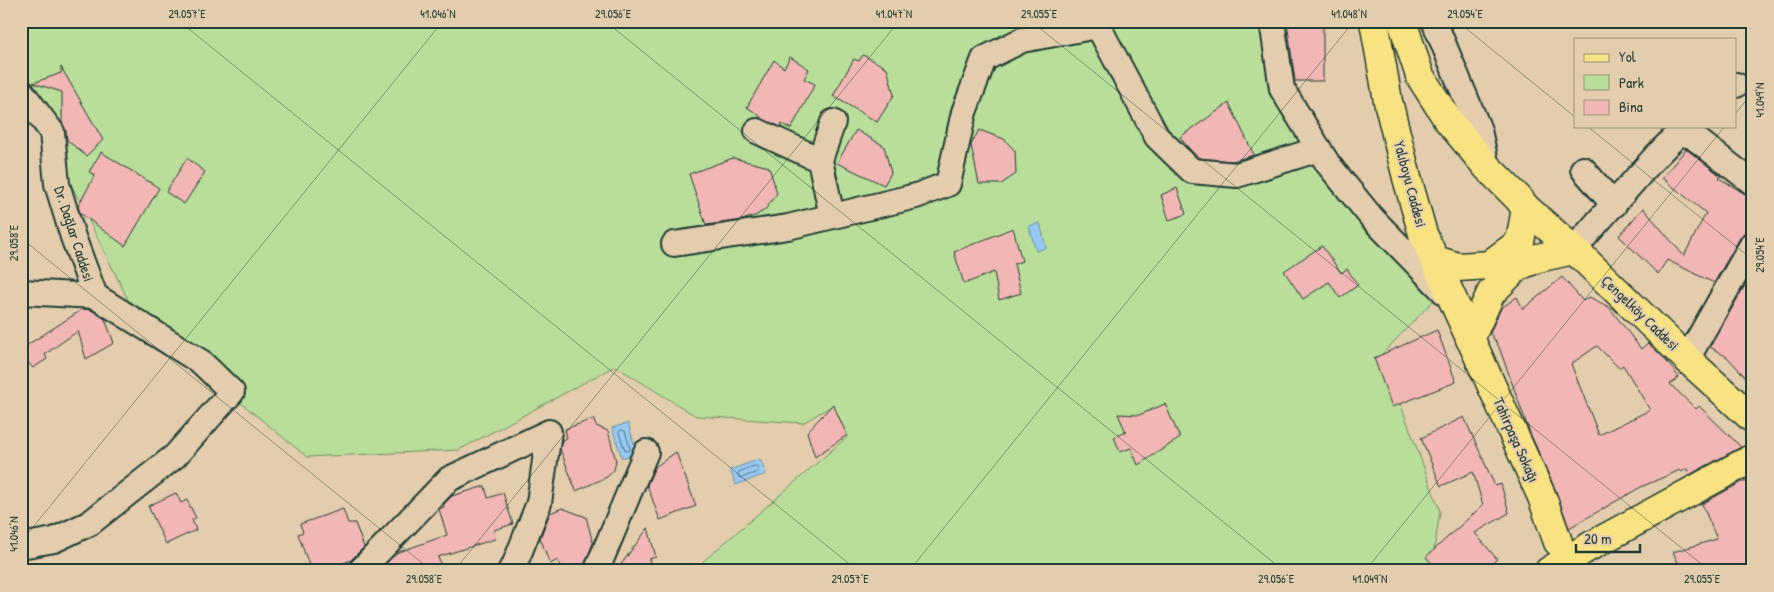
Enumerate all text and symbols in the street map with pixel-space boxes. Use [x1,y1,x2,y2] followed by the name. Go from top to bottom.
[168,5,206,22] text: 29.057°E
[420,5,456,22] text: 41.046°N
[595,5,632,22] text: 29.056°E
[876,5,912,22] text: 41.047°N
[1021,5,1058,22] text: 29.055°E
[1331,5,1367,22] text: 41.048°N
[1447,5,1484,22] text: 29.054°E
[1574,38,1736,128] legend
[1619,46,1636,67] text: Yol
[1619,72,1644,93] text: Park
[1751,83,1768,117] text: 41.049°N
[1619,96,1643,117] text: Bina
[1389,138,1432,229] street label: Yalıboyu Caddesi
[49,183,100,284] street label: Dr. Dağlar Caddesi
[5,224,22,261] text: 29.058°E
[1751,236,1768,273] text: 29.054°E
[1597,270,1684,355] street label: Çengelköy Caddesi
[1488,394,1545,486] street label: Tahirpaşa Sokağı
[5,516,22,552] text: 41.046°N
[1576,522,1640,554] scale bar
[1584,528,1611,549] text: 20 m
[406,570,443,587] text: 29.058°E
[831,570,869,587] text: 29.057°E
[1258,570,1295,587] text: 29.056°E
[1353,570,1387,587] text: 41.049°N
[1684,570,1721,587] text: 29.055°E

